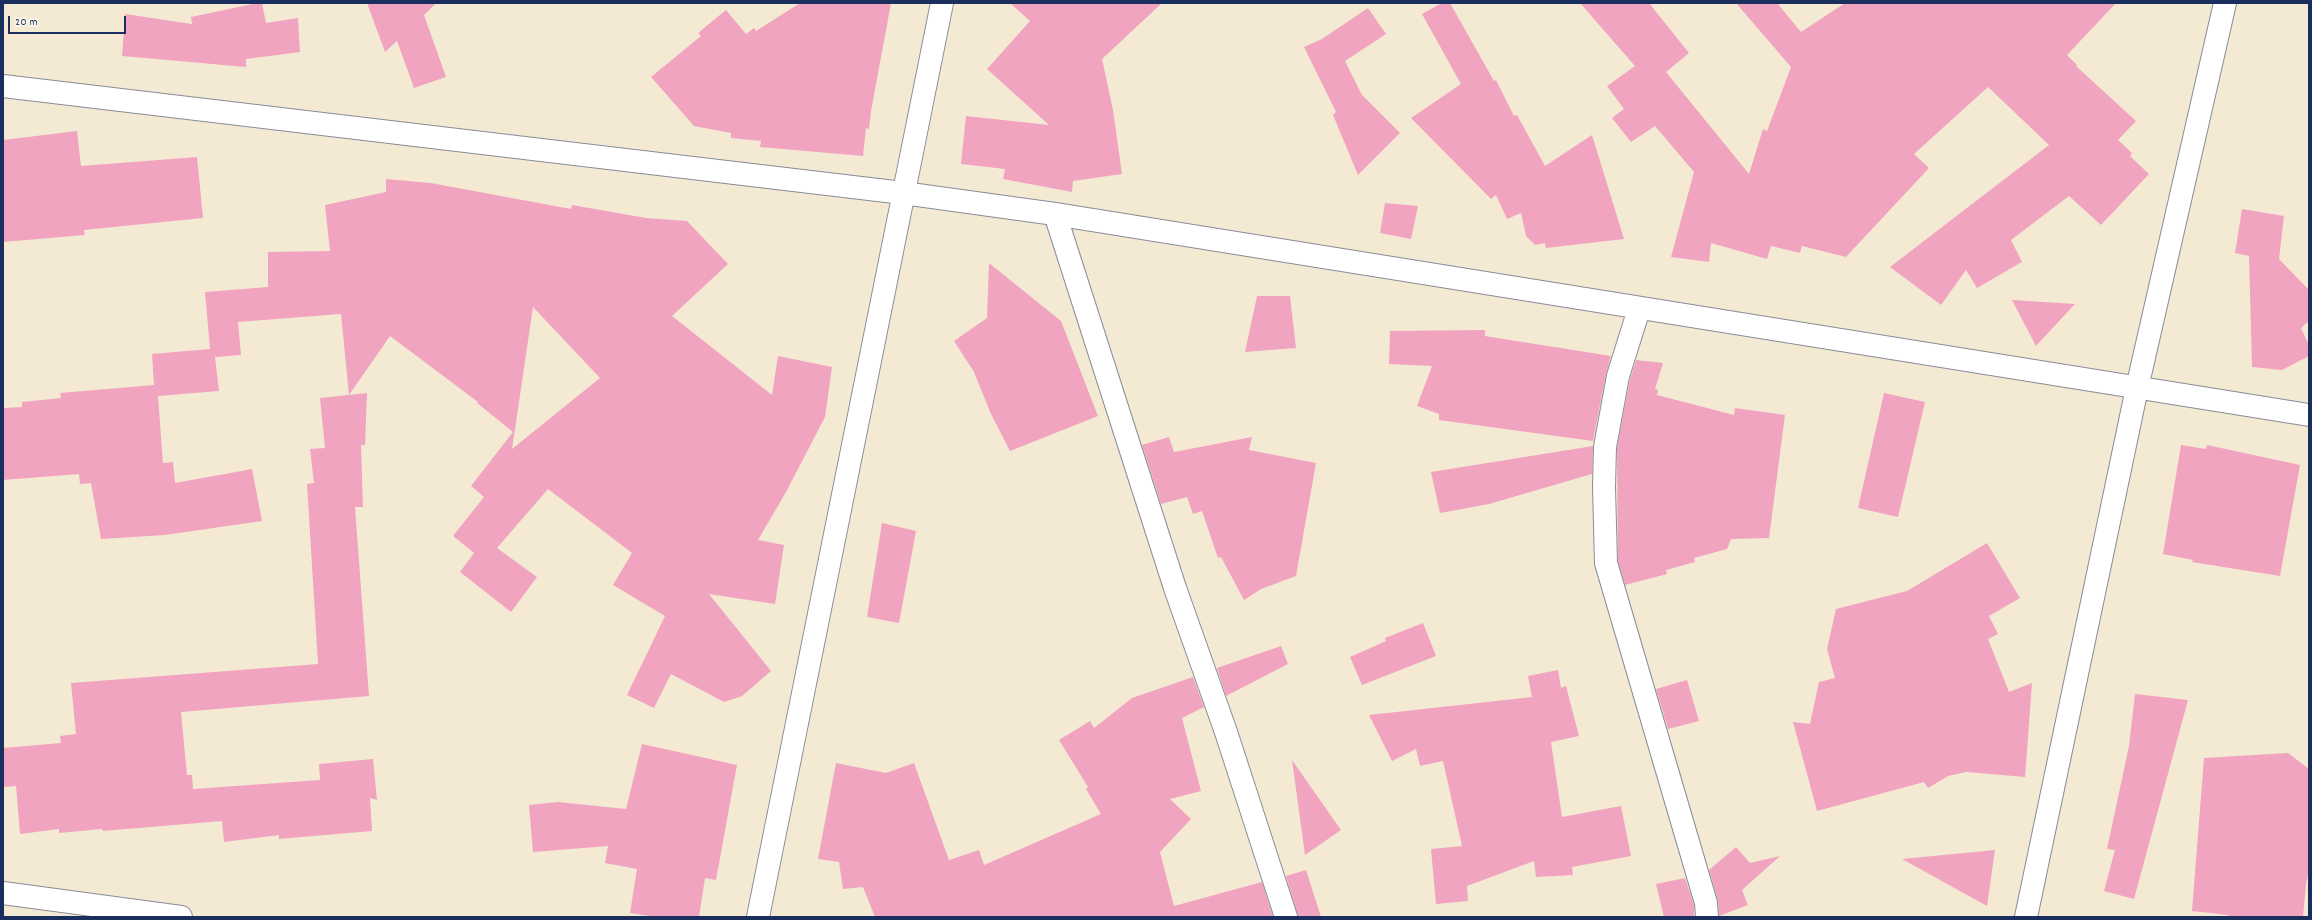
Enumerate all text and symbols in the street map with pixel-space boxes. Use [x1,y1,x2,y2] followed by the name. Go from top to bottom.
[10,8,128,34] scale bar
[15,14,38,31] text: 20 m

